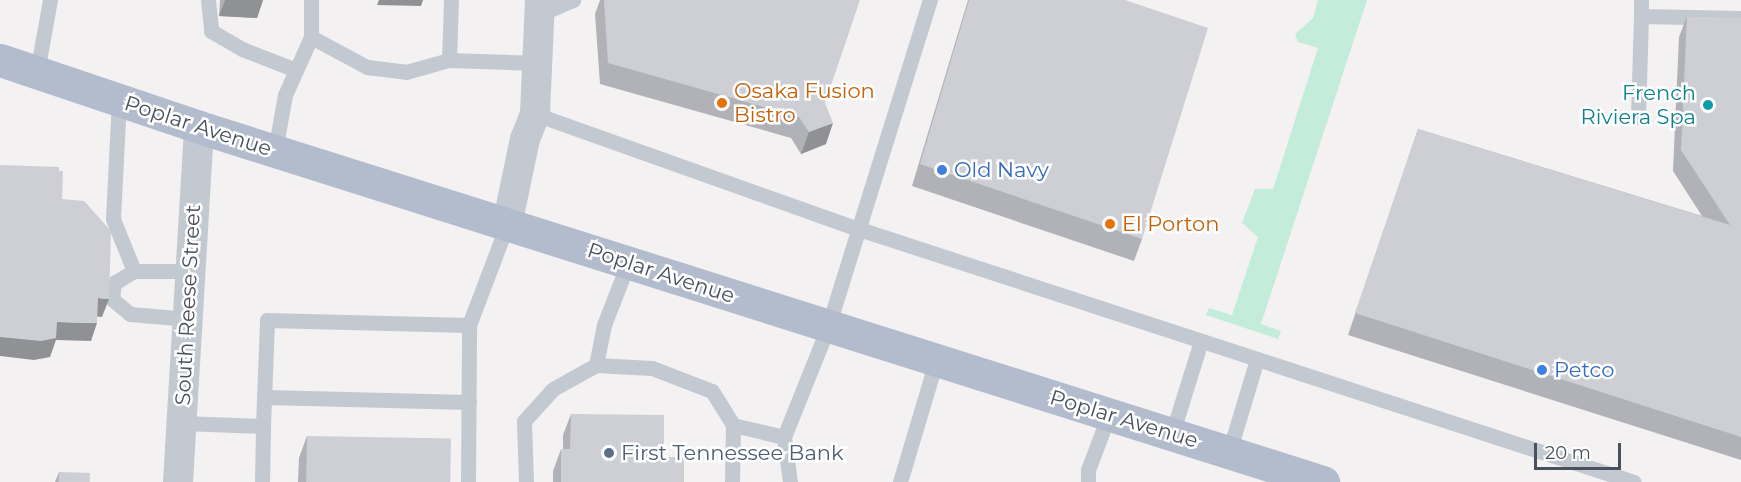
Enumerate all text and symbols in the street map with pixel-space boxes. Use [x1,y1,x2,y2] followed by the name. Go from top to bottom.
[734,78,875,128] place label: Osaka Fusion Bistro
[1581,80,1696,130] place label: French Riviera Spa
[121,90,275,162] street label: Poplar Avenue
[715,96,729,110] marker: Osaka Fusion Bistro
[1701,98,1715,112] marker: French Riviera Spa
[954,157,1049,183] place label: Old Navy
[935,163,949,177] marker: Old Navy
[170,204,206,406] street label: South Reese Street
[1122,211,1219,237] place label: El Porton
[1103,217,1117,231] marker: El Porton
[584,237,738,309] street label: Poplar Avenue
[1554,357,1614,383] place label: Petco
[1535,363,1549,377] marker: Petco
[1047,385,1201,453] street label: Poplar Avenue
[1537,431,1624,469] scale bar
[621,440,844,466] place label: First Tennessee Bank
[1545,442,1591,464] text: 20 m
[602,446,616,460] marker: First Tennessee Bank

